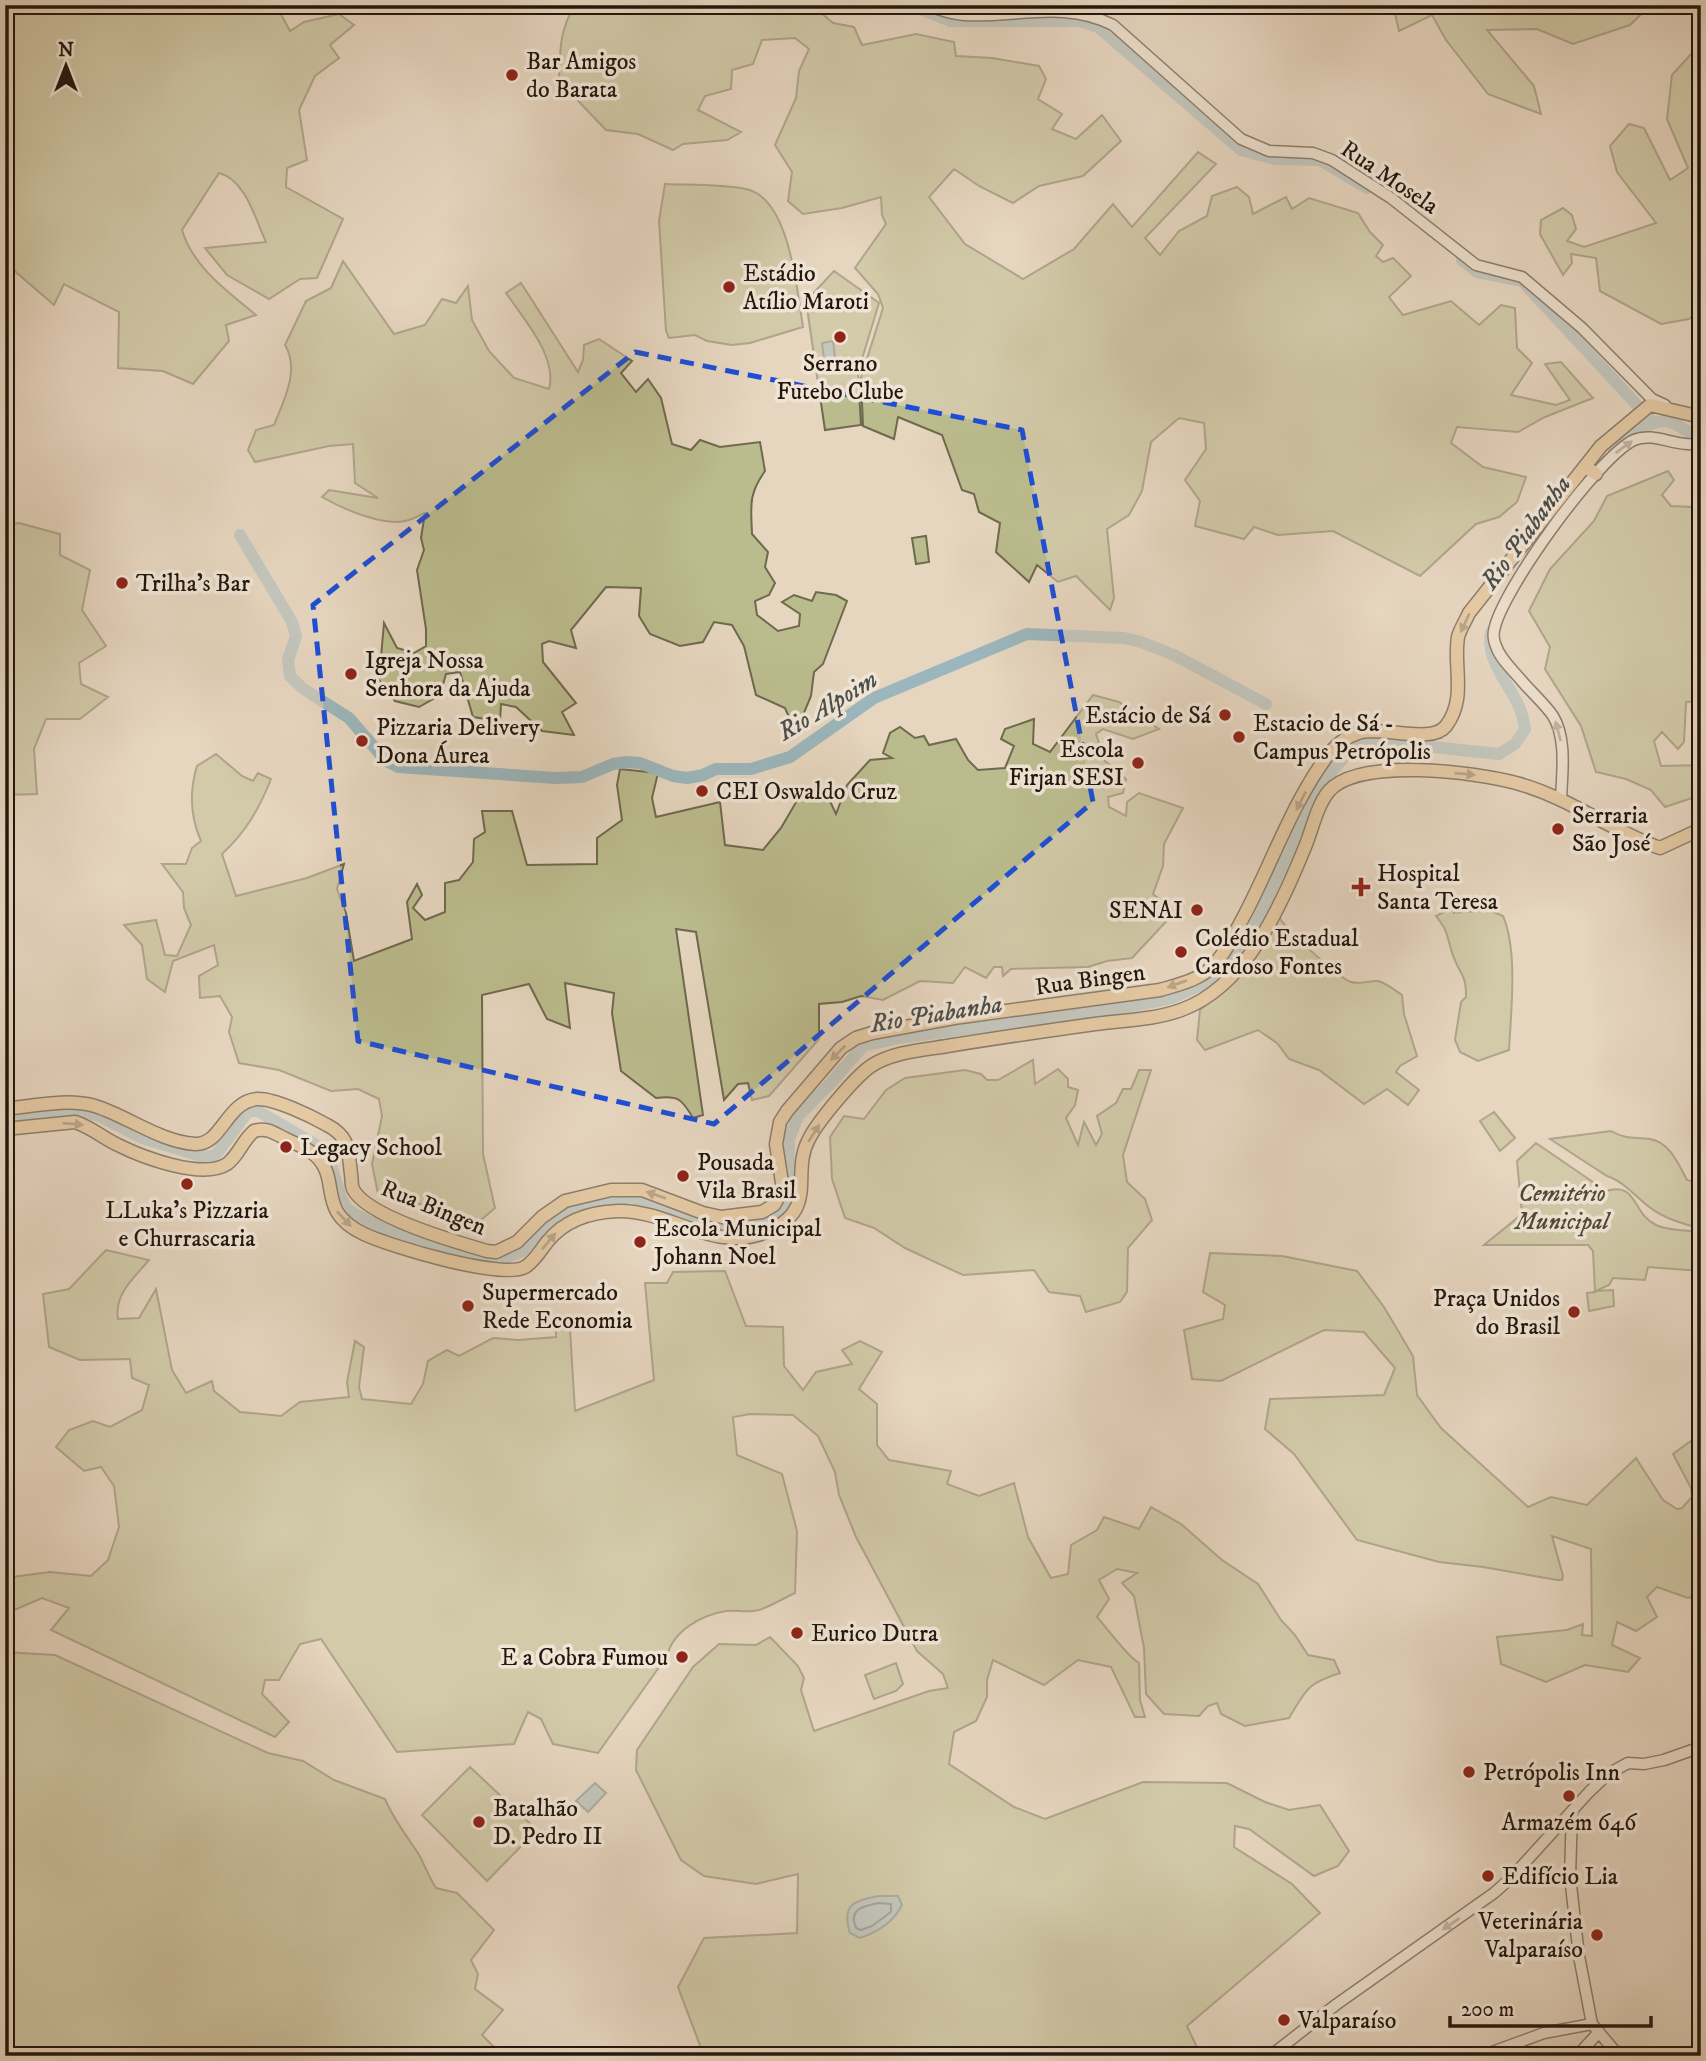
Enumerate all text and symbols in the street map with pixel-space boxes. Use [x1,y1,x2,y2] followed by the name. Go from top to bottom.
[32,32,102,102] north arrow
[58,39,74,62] text: N
[526,47,636,105] place label: Bar Amigos do Barata
[504,67,520,83] marker: Bar Amigos do Barata
[1335,134,1445,222] street label: Rua Mosela
[743,259,869,317] place label: Estádio Atílio Maroti
[721,279,737,295] marker: Estádio Atílio Maroti
[832,329,848,345] marker: Serrano Futebo Clube
[776,349,904,407] place label: Serrano Futebo Clube
[1615,440,1633,454] one-way arrow
[1473,469,1579,597] water label: Rio Piabanha
[136,569,250,599] place label: Trilha's Bar
[114,575,130,591] marker: Trilha's Bar
[1459,613,1470,633] one-way arrow
[365,646,531,704] place label: Igreja Nossa Senhora da Ajuda
[771,664,884,750] water label: Rio Alpoim
[343,666,359,682] marker: Igreja Nossa Senhora da Ajuda
[1085,701,1212,731] place label: Estácio de Sá
[1217,707,1233,723] marker: Estácio de Sá
[1253,709,1431,767] place label: Estacio de Sá - Campus Petrópolis
[376,713,540,771] place label: Pizzaria Delivery Dona Áurea
[1552,720,1563,742] one-way arrow
[1231,729,1247,745] marker: Estacio de Sá - Campus Petrópolis
[354,733,370,749] marker: Pizzaria Delivery Dona Áurea
[1008,735,1125,793] place label: Escola Firjan SESI
[1130,755,1146,771] marker: Escola Firjan SESI
[1454,769,1476,780] one-way arrow
[716,777,898,807] place label: CEI Oswaldo Cruz
[694,783,710,799] marker: CEI Oswaldo Cruz
[1295,791,1307,811] one-way arrow
[1572,801,1650,859] place label: Serraria São José
[1550,821,1566,837] marker: Serraria São José
[1377,859,1499,917] place label: Hospital Santa Teresa
[1351,877,1371,897] marker: Hospital Santa Teresa
[1109,896,1183,926] place label: SENAI
[1189,902,1205,918] marker: SENAI
[1195,924,1359,982] place label: Colédio Estadual Cardoso Fontes
[1173,944,1189,960] marker: Colédio Estadual Cardoso Fontes
[1033,957,1148,1003] street label: Rua Bingen
[1167,979,1188,990] one-way arrow
[867,988,1005,1041] water label: Rio Piabanha
[830,1045,847,1061] one-way arrow
[62,1119,84,1130] one-way arrow
[807,1123,820,1142] one-way arrow
[300,1133,443,1163] place label: Legacy School
[278,1139,294,1155] marker: Legacy School
[696,1148,797,1206] place label: Pousada Vila Brasil
[675,1168,691,1184] marker: Pousada Vila Brasil
[377,1173,491,1243] street label: Rua Bingen
[179,1176,195,1192] marker: LLuka's Pizzaria e Churrascaria
[1513,1179,1612,1237] park label: Cemitério Municipal
[646,1189,667,1200] one-way arrow
[105,1196,270,1254] place label: LLuka's Pizzaria e Churrascaria
[336,1211,352,1228] one-way arrow
[652,1214,822,1272] place label: Escola Municipal Johann Noel
[541,1232,556,1250] one-way arrow
[632,1234,648,1250] marker: Escola Municipal Johann Noel
[482,1278,633,1336] place label: Supermercado Rede Economia
[1433,1284,1561,1342] place label: Praça Unidos do Brasil
[460,1298,476,1314] marker: Supermercado Rede Economia
[1566,1304,1582,1320] marker: Praça Unidos do Brasil
[811,1619,939,1649] place label: Eurico Dutra
[789,1625,805,1641] marker: Eurico Dutra
[501,1643,668,1673] place label: E a Cobra Fumou
[674,1649,690,1665] marker: E a Cobra Fumou
[1483,1758,1620,1788] place label: Petrópolis Inn
[1461,1764,1477,1780] marker: Petrópolis Inn
[1561,1788,1577,1804] marker: Armazém 646
[493,1794,603,1852] place label: Batalhão D. Pedro II
[1502,1808,1638,1838] place label: Armazém 646
[471,1814,487,1830] marker: Batalhão D. Pedro II
[1502,1862,1619,1892] place label: Edifício Lia
[1480,1868,1496,1884] marker: Edifício Lia
[1477,1907,1584,1965] place label: Veterinária Valparaíso
[1441,1917,1460,1930] one-way arrow
[1589,1927,1605,1943] marker: Veterinária Valparaíso
[1450,1984,1652,2028] scale bar
[1461,1997,1514,2023] text: 200 m
[1297,2006,1396,2036] place label: Valparaíso
[1276,2012,1292,2028] marker: Valparaíso

